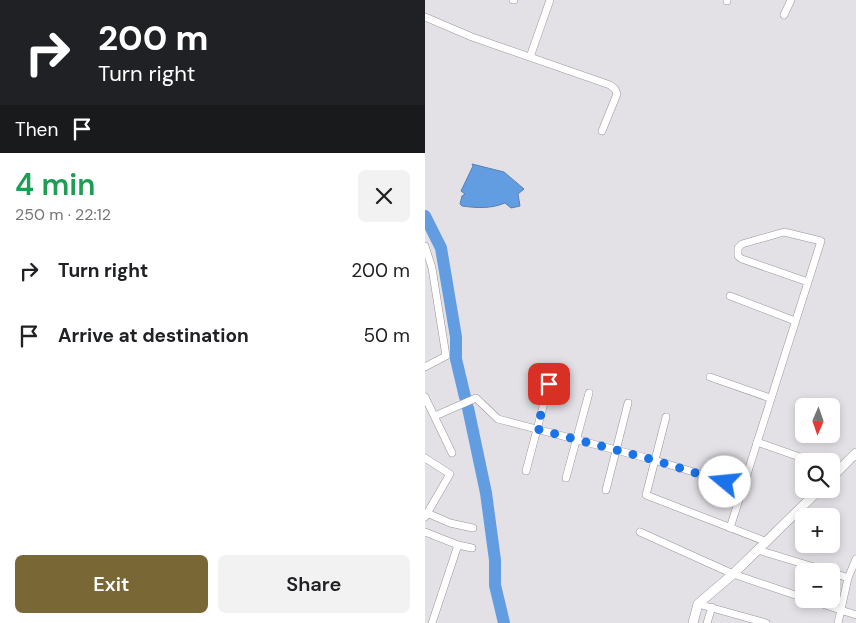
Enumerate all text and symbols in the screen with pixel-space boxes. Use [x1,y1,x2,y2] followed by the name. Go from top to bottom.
[98,15,209,61] text: 200 m
[15,20,80,85] icon: right
[98,59,195,88] text: Turn right
[68,115,96,143] icon: arrive
[15,117,58,142] text: Then
[15,165,95,204] text: 4 min
[358,170,410,222] button: close
[15,204,111,225] text: 250 m · 22:12
[15,257,43,285] icon: right
[58,258,148,283] text: Turn right
[351,258,410,283] text: 200 m
[15,322,43,350] icon: arrive
[58,323,249,348] text: Arrive at destination
[363,323,410,348] text: 50 m
[528,363,570,405] pin
[535,370,563,398] icon: arrive
[795,398,840,442] north arrow
[795,398,840,608] map controls
[795,453,840,498] button: search
[698,455,750,507] position arrow
[795,508,840,553] button: +
[15,555,208,613] button: Exit
[218,555,410,613] button: Share
[795,563,840,608] button: −

